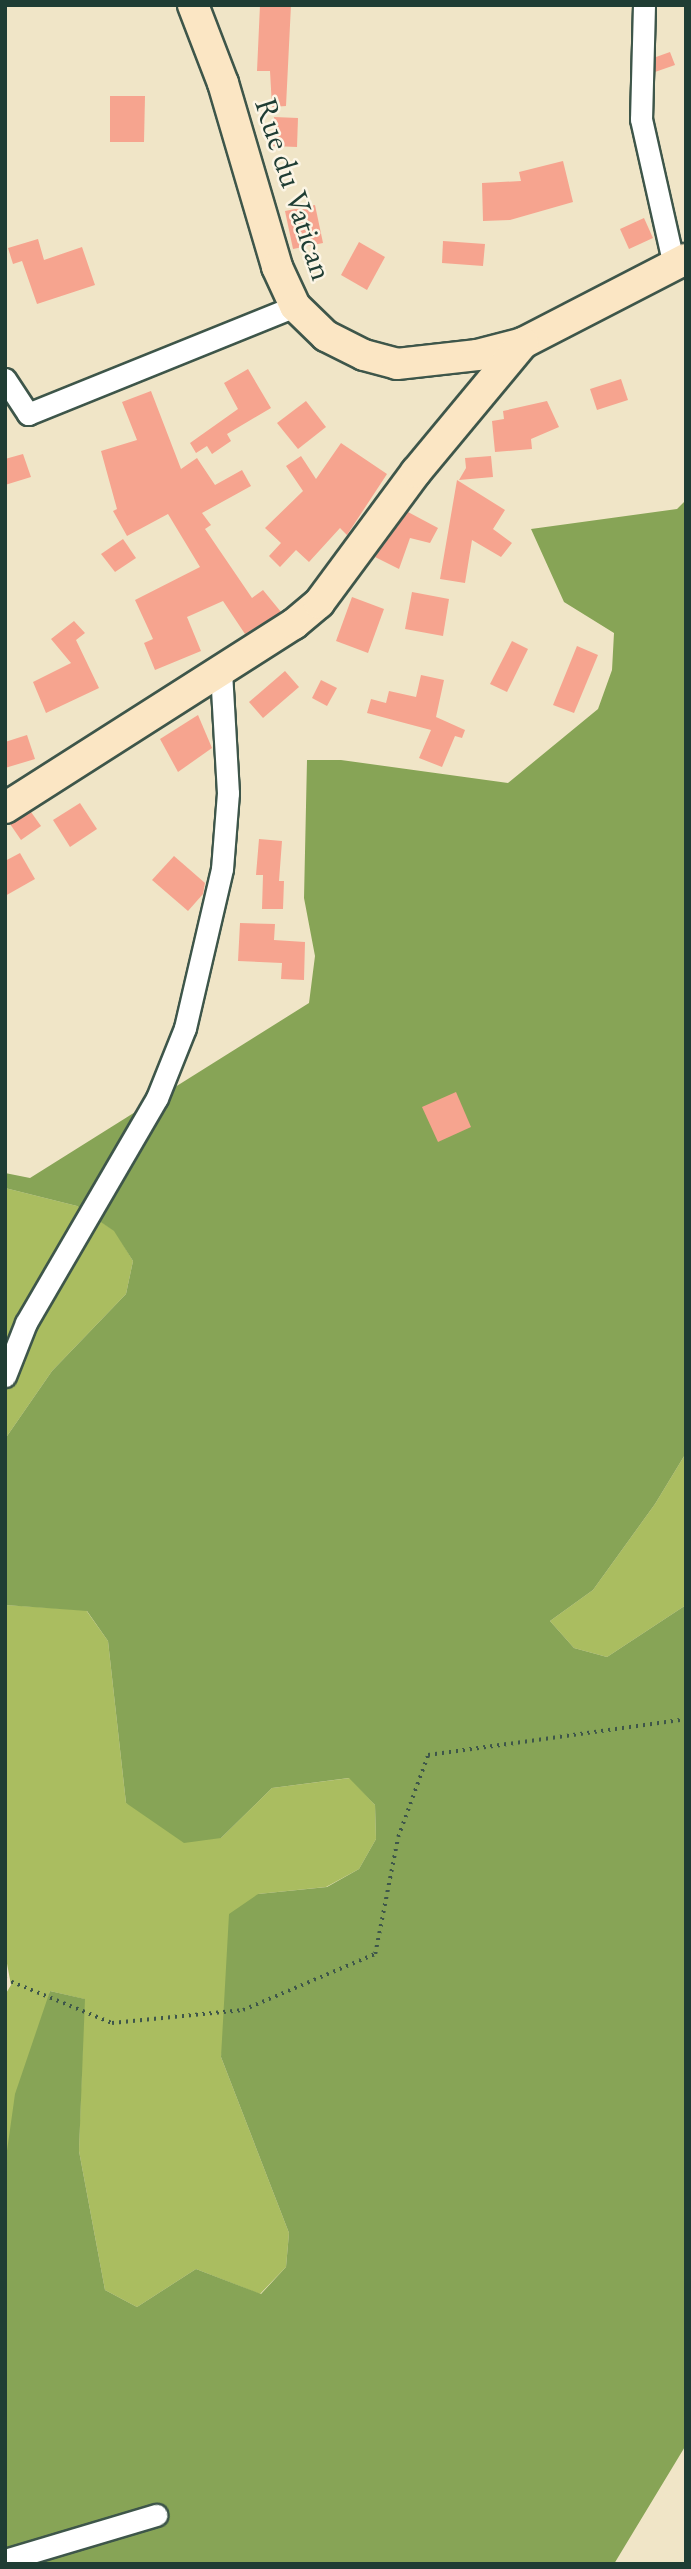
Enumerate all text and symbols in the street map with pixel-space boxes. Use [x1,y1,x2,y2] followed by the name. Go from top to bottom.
[247,93,341,285] street label: Rue du Vatican

